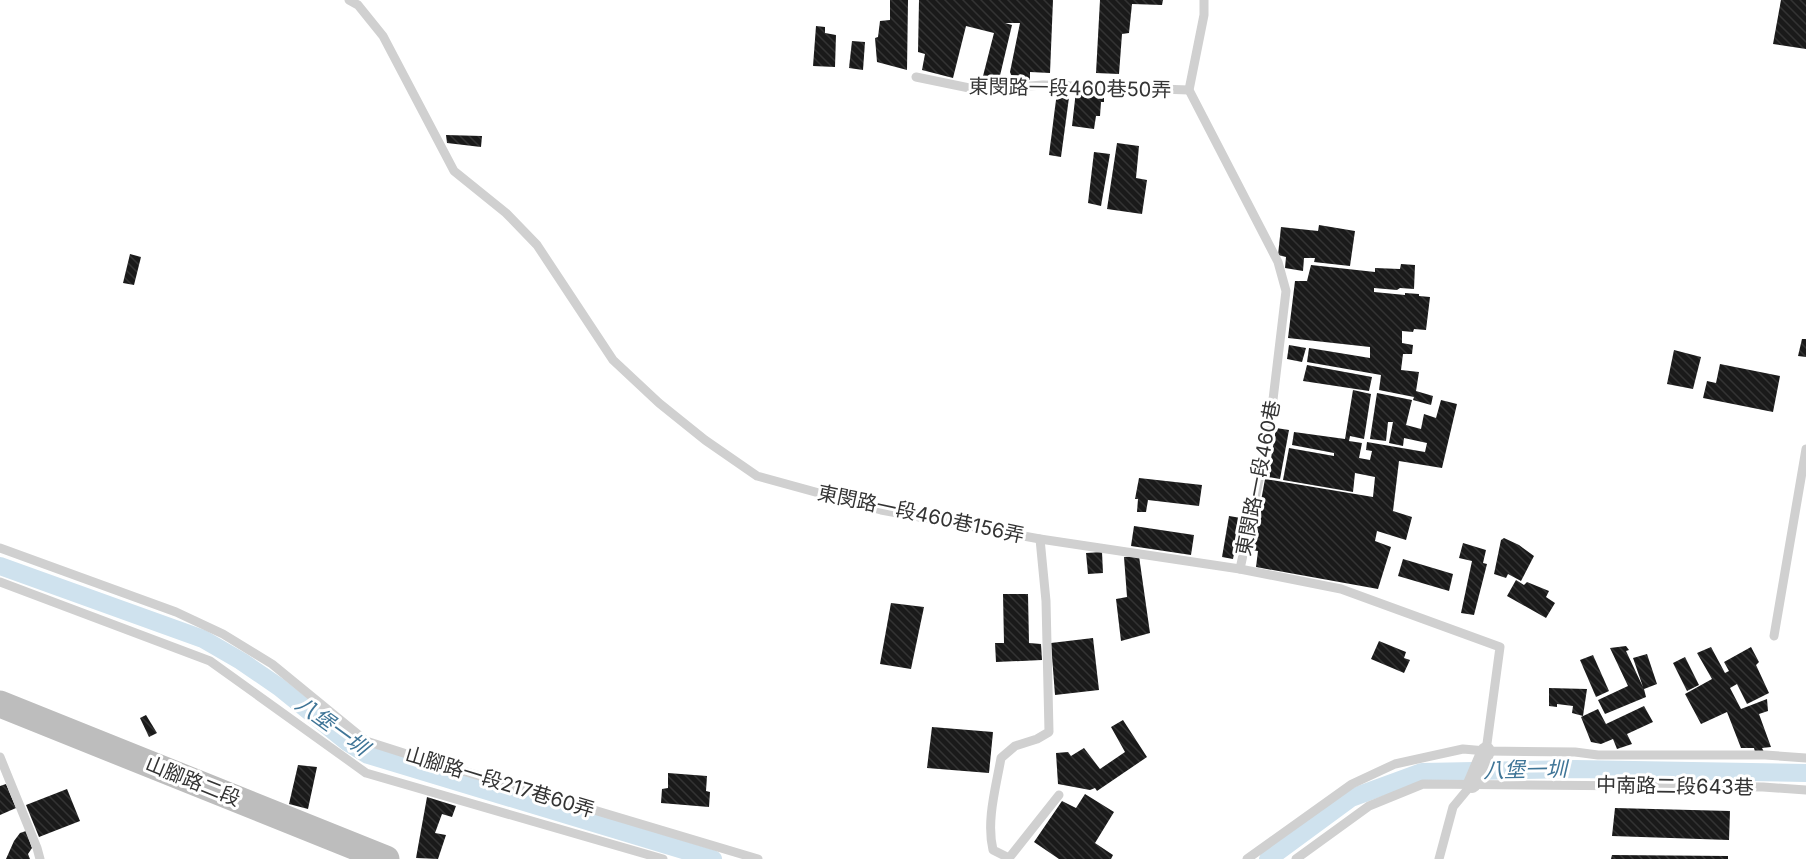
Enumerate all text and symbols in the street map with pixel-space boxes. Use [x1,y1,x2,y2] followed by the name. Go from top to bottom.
[968,74,1172,102] street label: 東閔路一段460巷50弄
[1231,398,1285,558] street label: 東閔路一段460巷
[815,480,1027,548] street label: 東閔路一段460巷156弄
[291,691,376,762] water label: 八堡一圳
[402,742,598,822] street label: 山腳路一段217巷60弄
[142,751,244,811] street label: 山腳路二段
[1483,756,1570,783] water label: 八堡一圳
[1596,773,1754,799] street label: 中南路二段643巷

